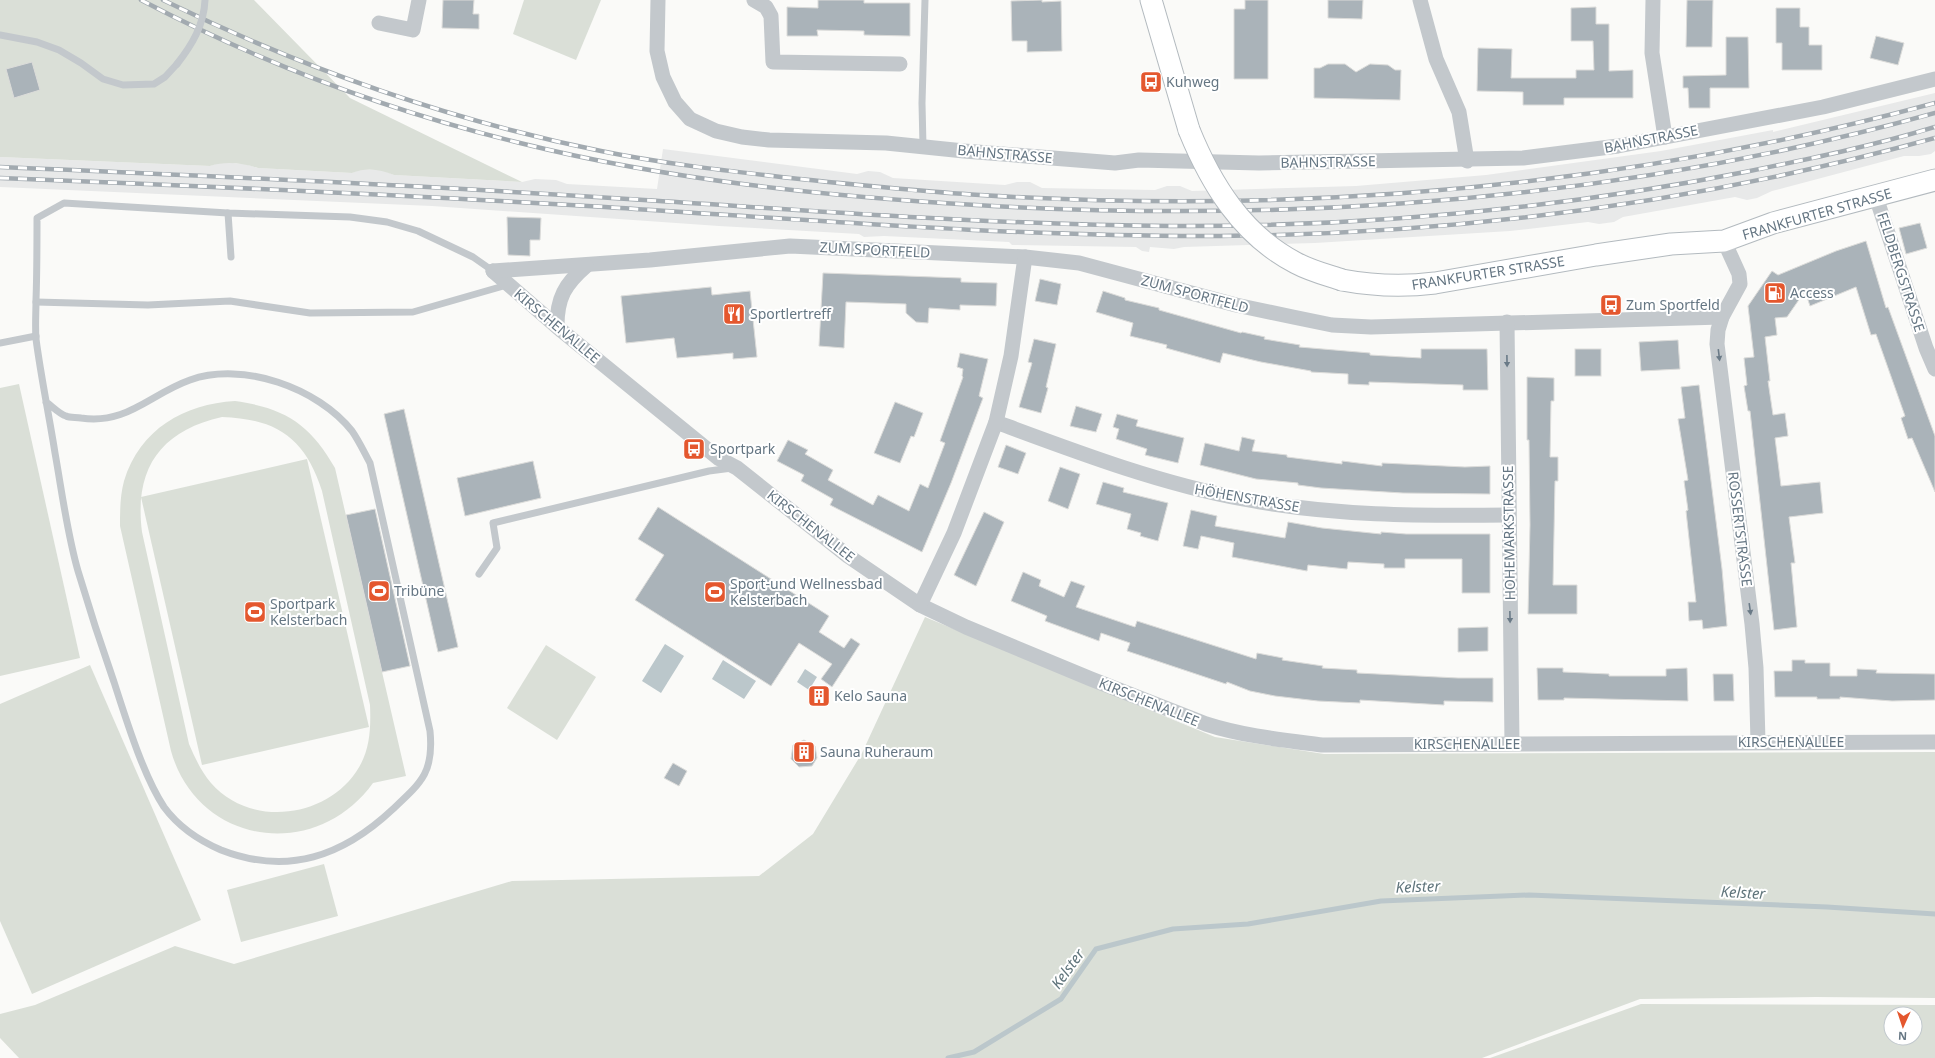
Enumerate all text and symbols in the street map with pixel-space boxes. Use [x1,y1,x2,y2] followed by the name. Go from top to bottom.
[1138,69,1164,95] bus stop icon: Kuhweg
[1166,72,1219,91] place label: Kuhweg
[1602,120,1700,157] street label: BAHNSTRASSE
[957,140,1053,167] street label: BAHNSTRASSE
[1280,151,1376,172] street label: BAHNSTRASSE
[1740,183,1894,244] street label: FRANKFURTER STRASSE
[1873,210,1930,334] street label: FELDBERGSTRASSE
[819,237,931,262] street label: ZUM SPORTFELD
[1410,251,1566,294] street label: FRANKFURTER STRASSE
[1139,270,1251,317] street label: ZUM SPORTFELD
[1762,280,1788,306] fuel station icon: Access
[1790,283,1834,302] place label: Access
[510,284,604,367] street label: KIRSCHENALLEE
[1598,292,1624,318] bus stop icon: Zum Sportfeld
[1626,295,1720,314] place label: Zum Sportfeld
[721,301,747,327] restaurant icon: Sportlertreff
[750,304,832,323] place label: Sportlertreff
[1715,349,1722,361] one-way arrow
[1504,355,1510,368] one-way arrow
[681,436,707,462] bus stop icon: Sportpark
[710,439,776,458] place label: Sportpark
[1498,465,1519,601] street label: HOHEMARKSTRASSE
[1724,470,1757,587] street label: ROSSERTSTRASSE
[1193,479,1301,516] street label: HÖHENSTRASSE
[763,485,859,566] street label: KIRSCHENALLEE
[730,574,883,609] place label: Sport-und Wellnessbad Kelsterbach
[366,578,392,604] sports icon: Tribüne
[702,579,728,605] sports icon: Sport-und Wellnessbad Kelsterbach
[394,581,444,600] place label: Tribüne
[270,594,347,629] place label: Sportpark Kelsterbach
[242,599,268,625] sports icon: Sportpark Kelsterbach
[1747,603,1753,615] one-way arrow
[1507,611,1513,624] one-way arrow
[1096,673,1202,730] street label: KIRSCHENALLEE
[806,683,832,709] building icon: Kelo Sauna
[834,686,907,705] place label: Kelo Sauna
[1738,732,1844,751] street label: KIRSCHENALLEE
[1414,734,1520,753] street label: KIRSCHENALLEE
[791,739,817,765] building icon: Sauna Ruheraum
[820,742,933,761] place label: Sauna Ruheraum
[1395,875,1442,897] water label: Kelster
[1720,881,1767,903] water label: Kelster
[1046,944,1089,992] water label: Kelster
[1883,1006,1923,1046] north arrow
[1898,1029,1907,1044] text: N

